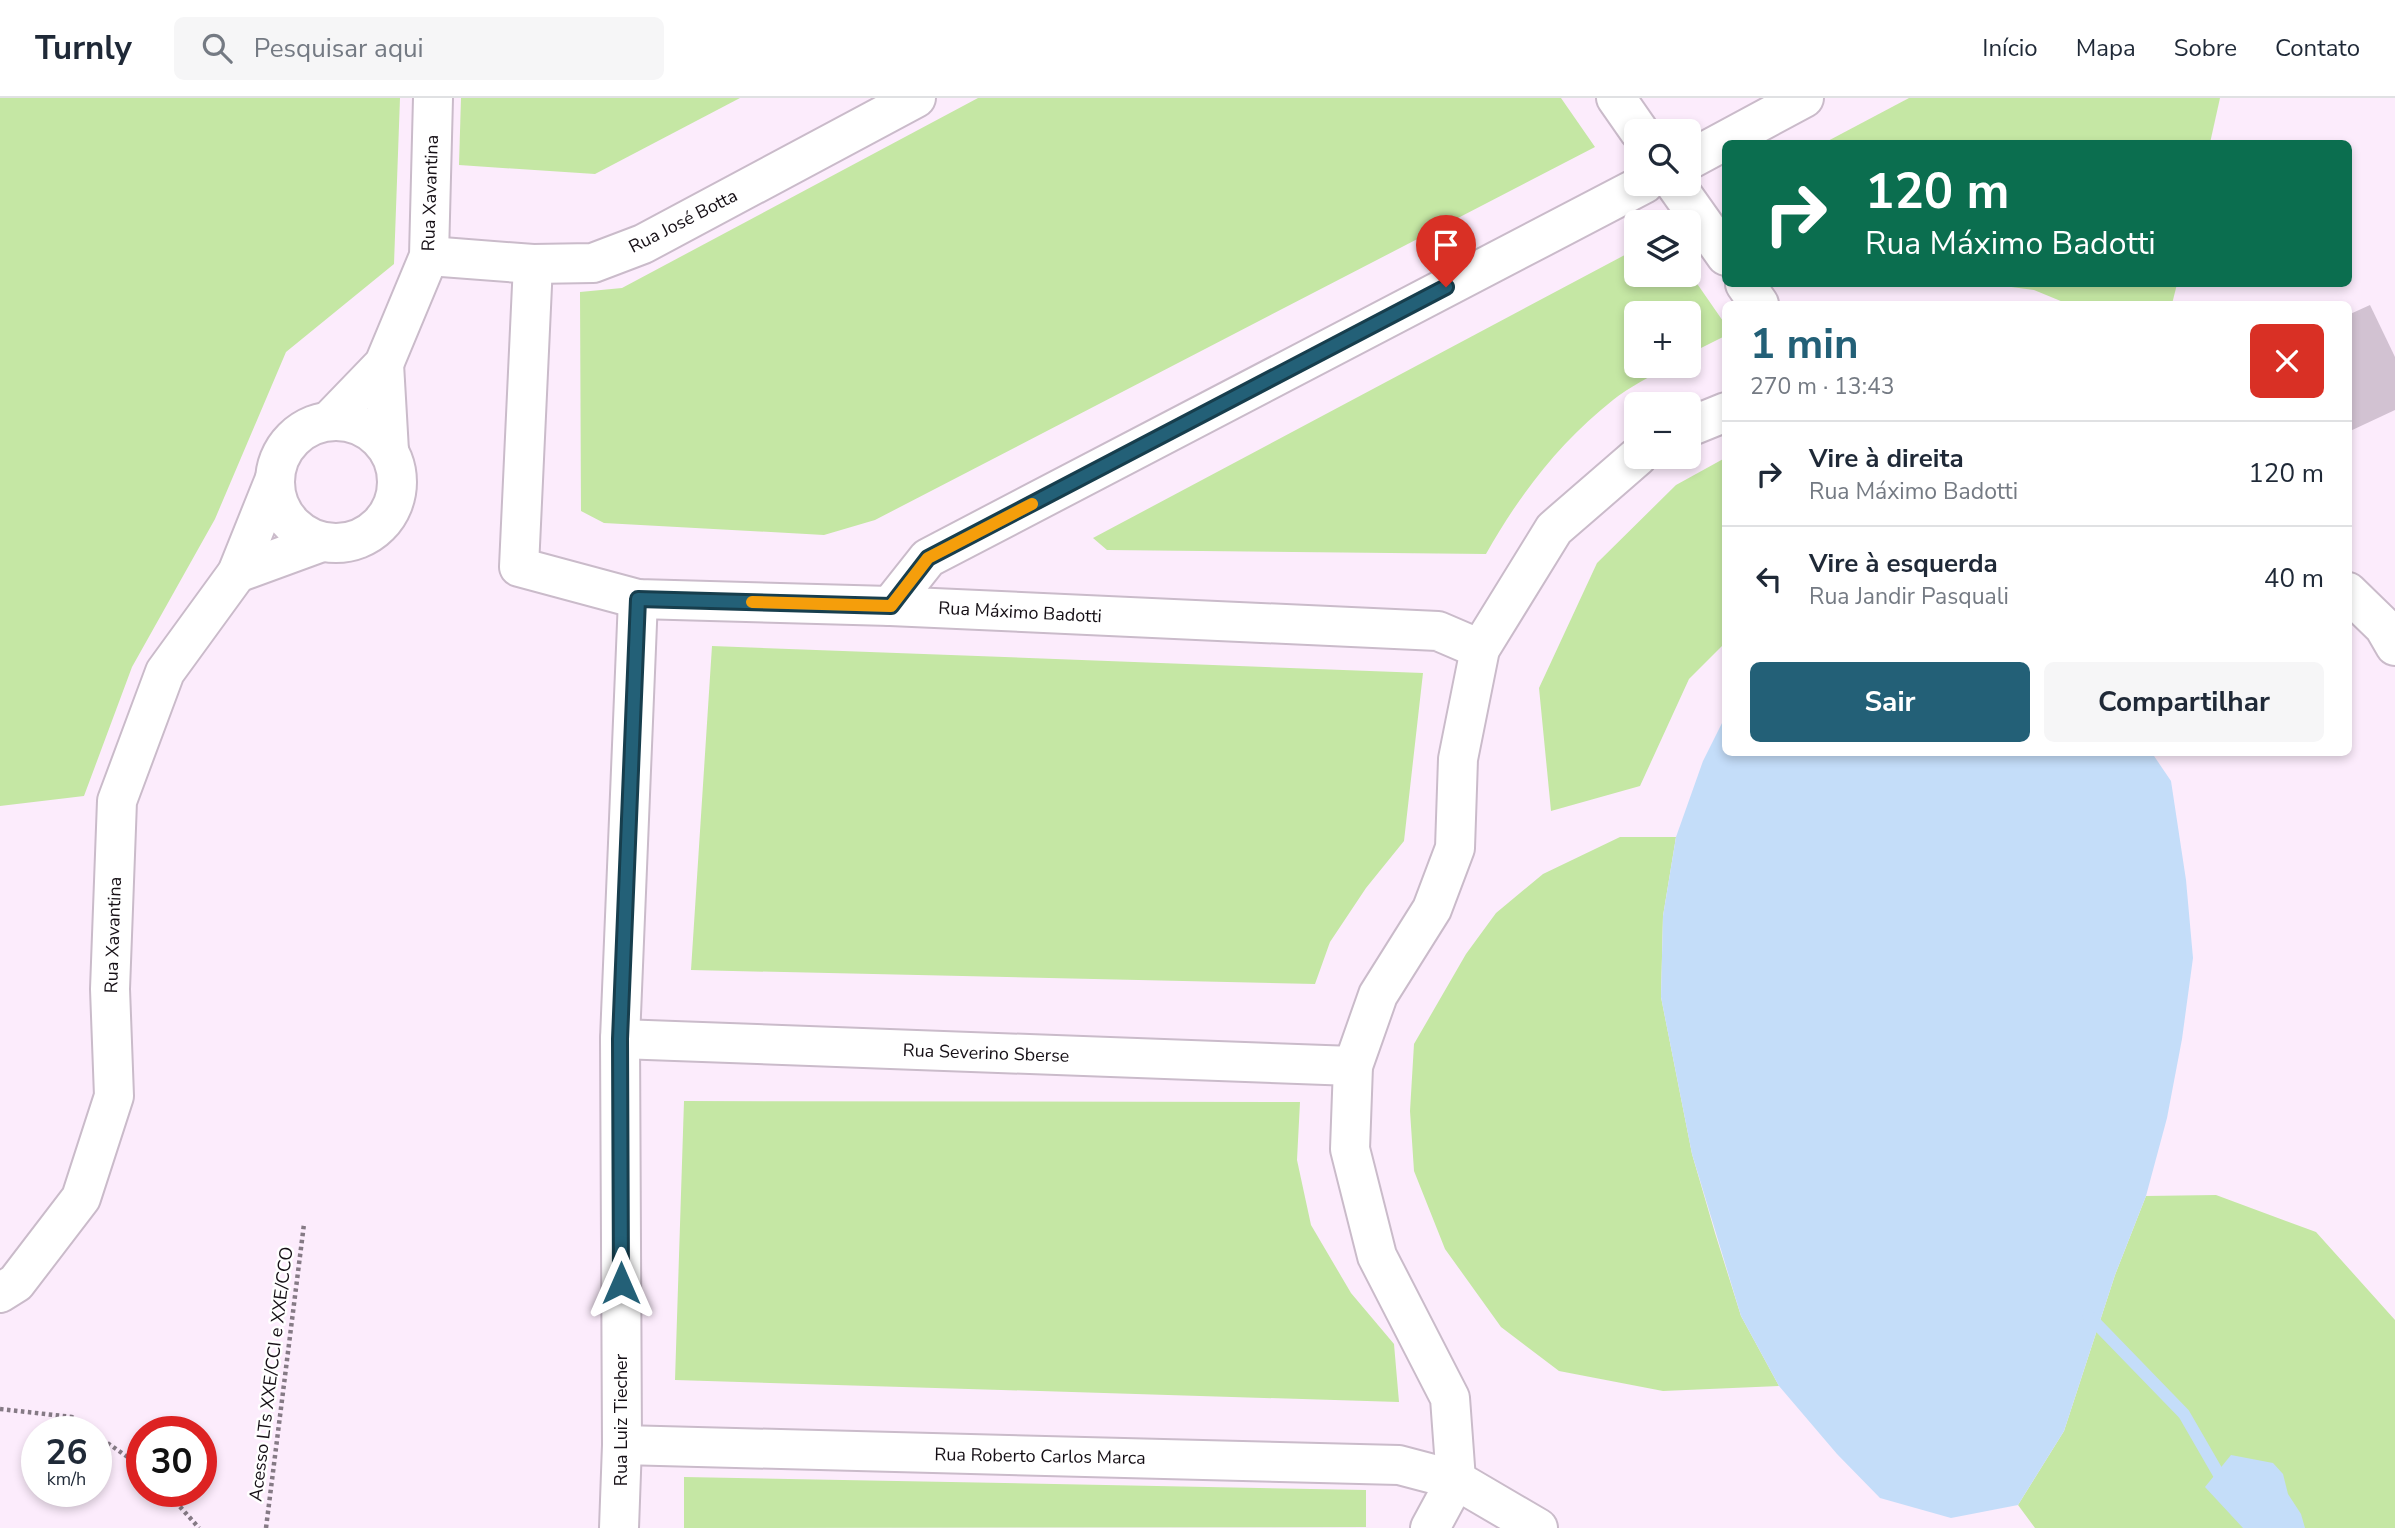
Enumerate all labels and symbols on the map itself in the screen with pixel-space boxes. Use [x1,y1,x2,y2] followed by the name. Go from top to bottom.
[416,134,444,252] street label: Rua Xavantina
[625,183,741,259] street label: Rua José Botta
[1416,215,1476,287] pin
[938,596,1102,628] street label: Rua Máximo Badotti
[99,876,127,994] street label: Rua Xavantina
[902,1038,1070,1068] street label: Rua Severino Sberse
[243,1245,299,1503] street label: Acesso LTs XXE/CCI e XXE/CCO
[584,1246,658,1320] position arrow
[609,1353,633,1486] street label: Rua Luiz Tiecher
[126,1416,217,1507] speed limit sign: 30
[934,1442,1146,1470] street label: Rua Roberto Carlos Marca

